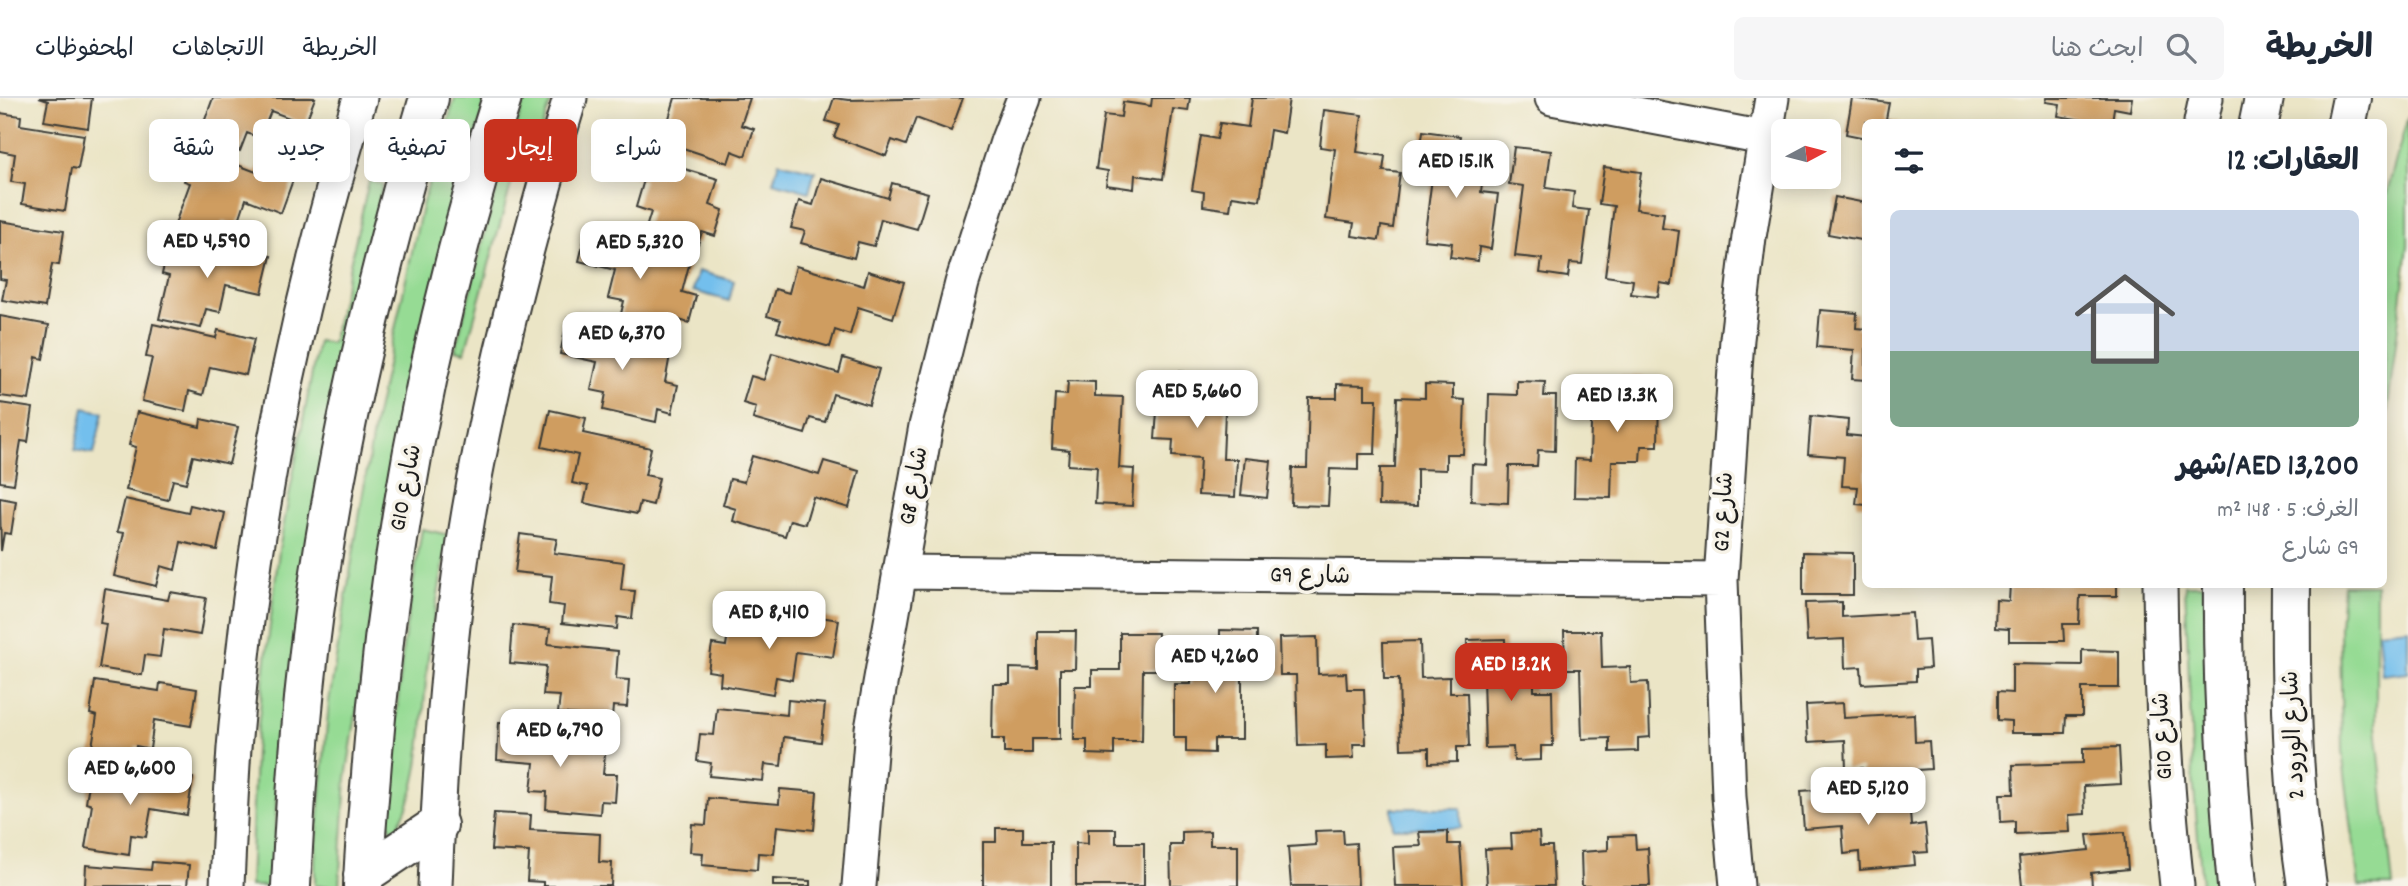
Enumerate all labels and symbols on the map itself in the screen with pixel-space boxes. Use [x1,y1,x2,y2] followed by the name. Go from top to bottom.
[1771,119,1841,189] north arrow
[1376,140,1536,200] pin: AED 15.1K
[127,220,287,280] pin: AED 4,590
[560,222,720,281] pin: AED 5,320
[542,313,702,372] pin: AED 6,370
[1117,370,1277,430] pin: AED 5,660
[1537,374,1697,434] pin: AED 13.3K
[382,442,432,534] street label: G10 شارع
[891,444,939,528] street label: G8 شارع
[1706,471,1744,553] street label: G2 شارع
[1269,559,1351,595] street label: G9 شارع
[689,592,849,651] pin: AED 8,410
[1135,636,1295,695] pin: AED 4,260
[1431,644,1591,703] pin: AED 13.2K
[2275,670,2315,800] street label: شارع الورود 2
[2145,691,2183,781] street label: G10 شارع
[480,710,640,769] pin: AED 6,790
[50,748,210,807] pin: AED 6,600
[1788,768,1948,827] pin: AED 5,120

